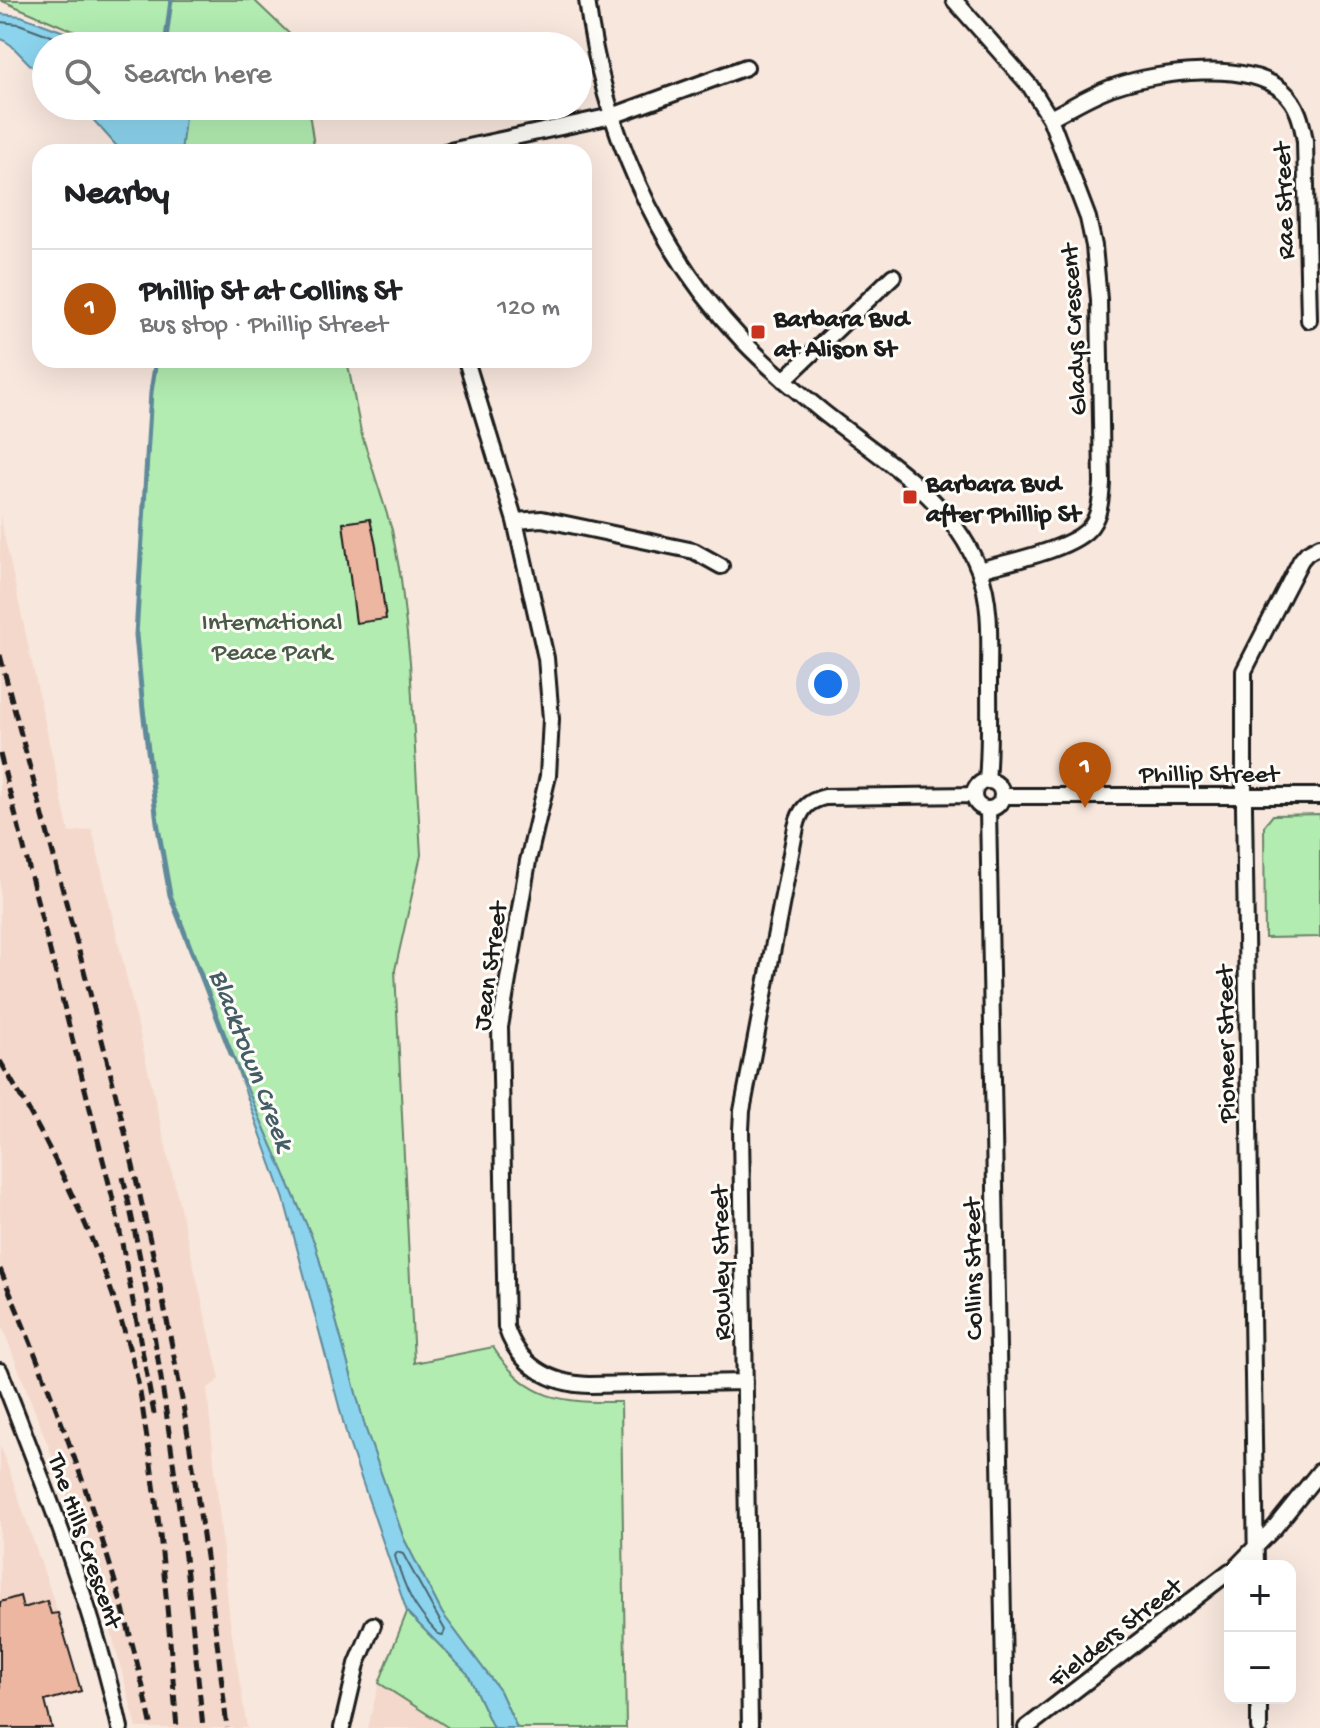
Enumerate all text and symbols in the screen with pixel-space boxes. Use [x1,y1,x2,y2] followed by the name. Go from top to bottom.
[32,32,592,120] search box
[60,54,104,98] icon: search
[124,59,272,94] text: Search here
[1269,139,1304,260] street label: Rae Street
[64,176,169,216] text: Nearby
[1056,241,1096,416] street label: Gladys Crescent
[140,276,400,311] text: Phillip St at Collins St
[85,294,95,325] text: 1
[497,294,560,325] text: 120 m
[773,306,912,367] place label: Barbara Bvd at Alison St
[140,311,388,342] text: Bus stop · Phillip Street
[749,323,767,341] marker: Barbara Bvd at Alison St
[925,471,1083,532] place label: Barbara Bvd after Phillip St
[901,488,919,506] marker: Barbara Bvd after Phillip St
[202,609,342,670] park label: International Peace Park
[808,664,848,704] your location
[1059,742,1111,808] pin: 1
[1138,761,1281,792] street label: Phillip Street
[468,898,517,1033] street label: Jean Street
[1212,963,1245,1124] street label: Pioneer Street
[200,965,301,1159] water label: Blacktown Creek
[707,1183,740,1341] street label: Rowley Street
[959,1195,992,1340] street label: Collins Street
[38,1448,128,1635] street label: The Hills Crescent
[1224,1560,1296,1704] map controls
[1224,1560,1296,1632] button: +
[1043,1571,1192,1697] street label: Fielders Street
[1224,1632,1296,1704] button: −

